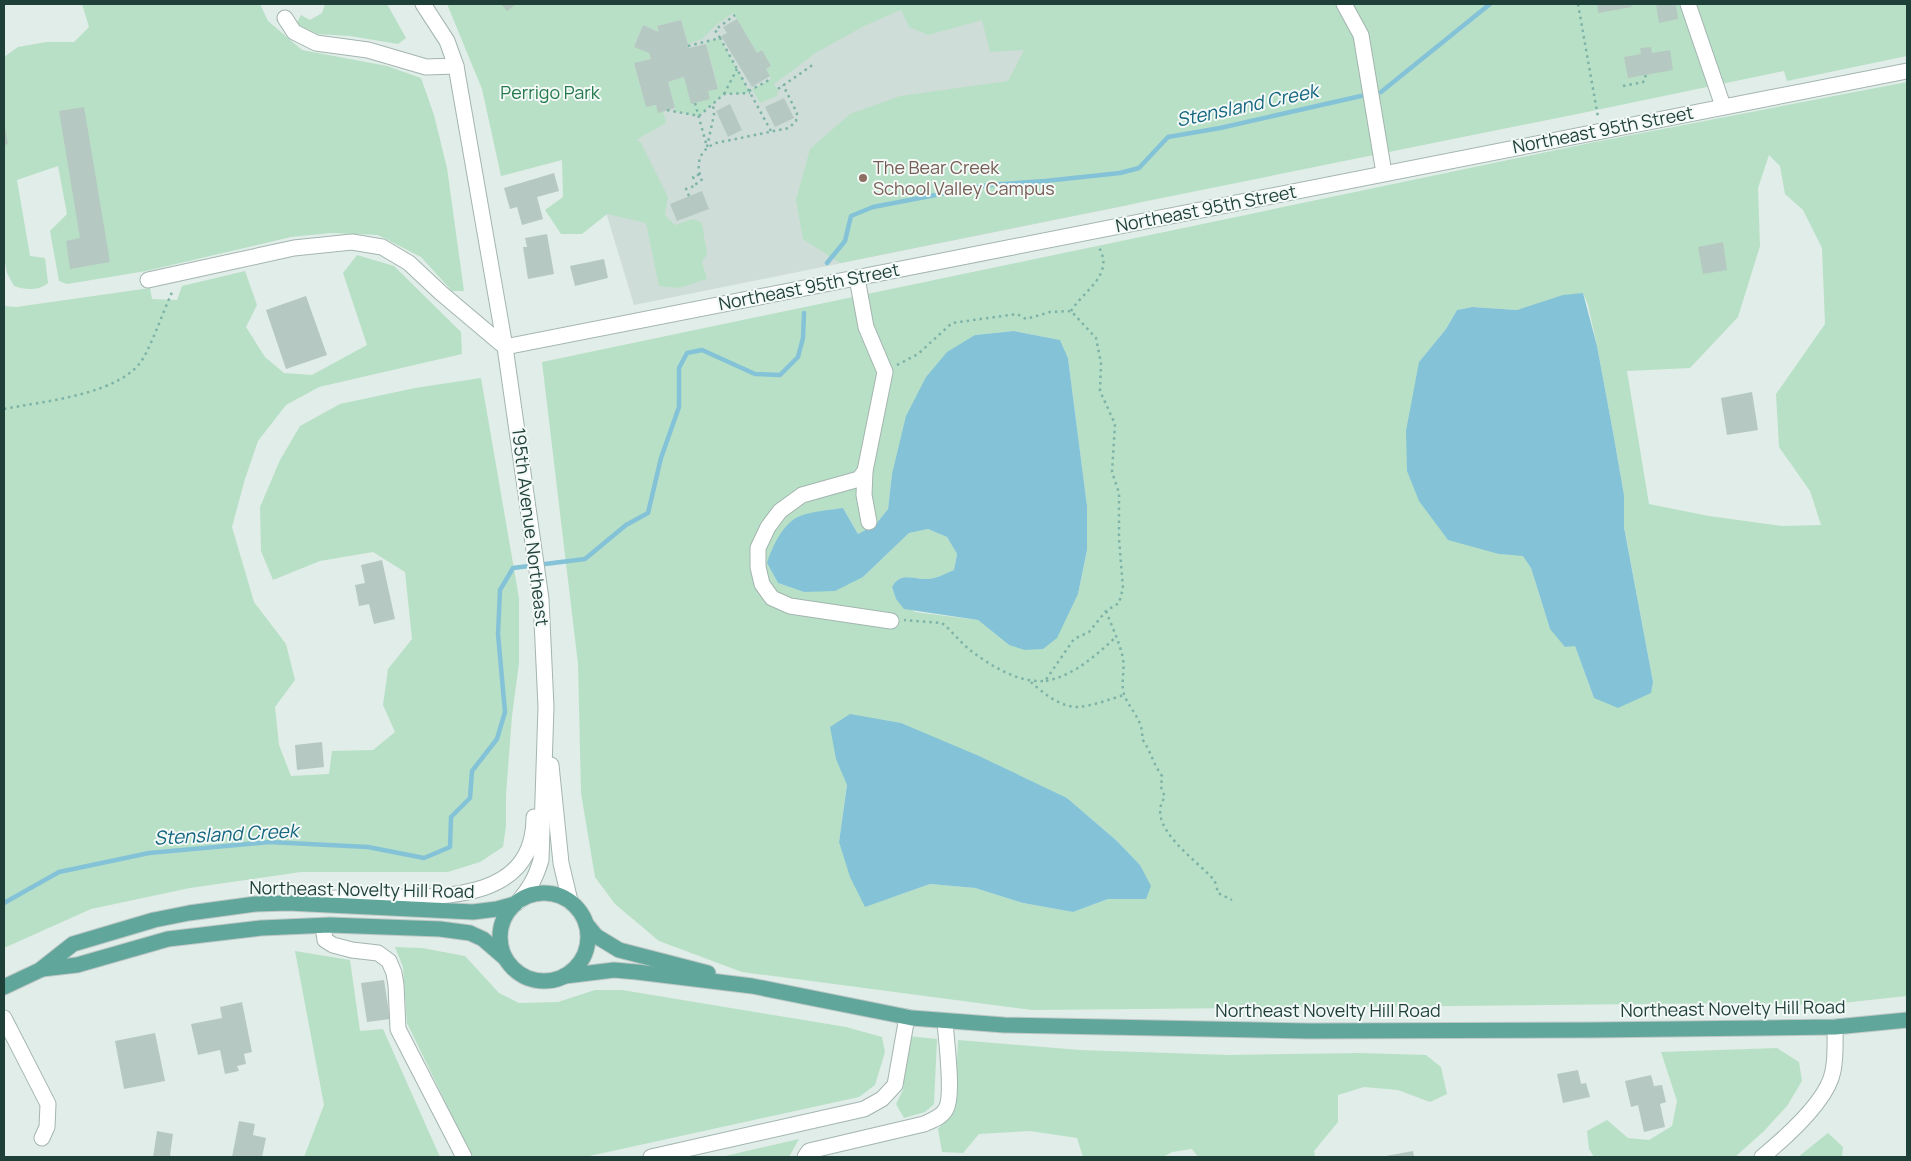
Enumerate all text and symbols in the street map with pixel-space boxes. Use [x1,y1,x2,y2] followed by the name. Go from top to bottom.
[1174,77,1323,133] water label: Stensland Creek
[500,80,601,104] park label: Perrigo Park
[1510,100,1695,158] street label: Northeast 95th Street
[873,155,1055,200] place label: The Bear Creek School Valley Campus
[857,172,869,184] marker: The Bear Creek School Valley Campus
[1113,179,1298,237] street label: Northeast 95th Street
[716,257,901,315] street label: Northeast 95th Street
[507,426,555,627] street label: 195th Avenue Northeast
[153,817,301,851] water label: Stensland Creek
[249,875,475,903] street label: Northeast Novelty Hill Road
[1620,994,1846,1022] street label: Northeast Novelty Hill Road
[1215,998,1441,1022] street label: Northeast Novelty Hill Road

